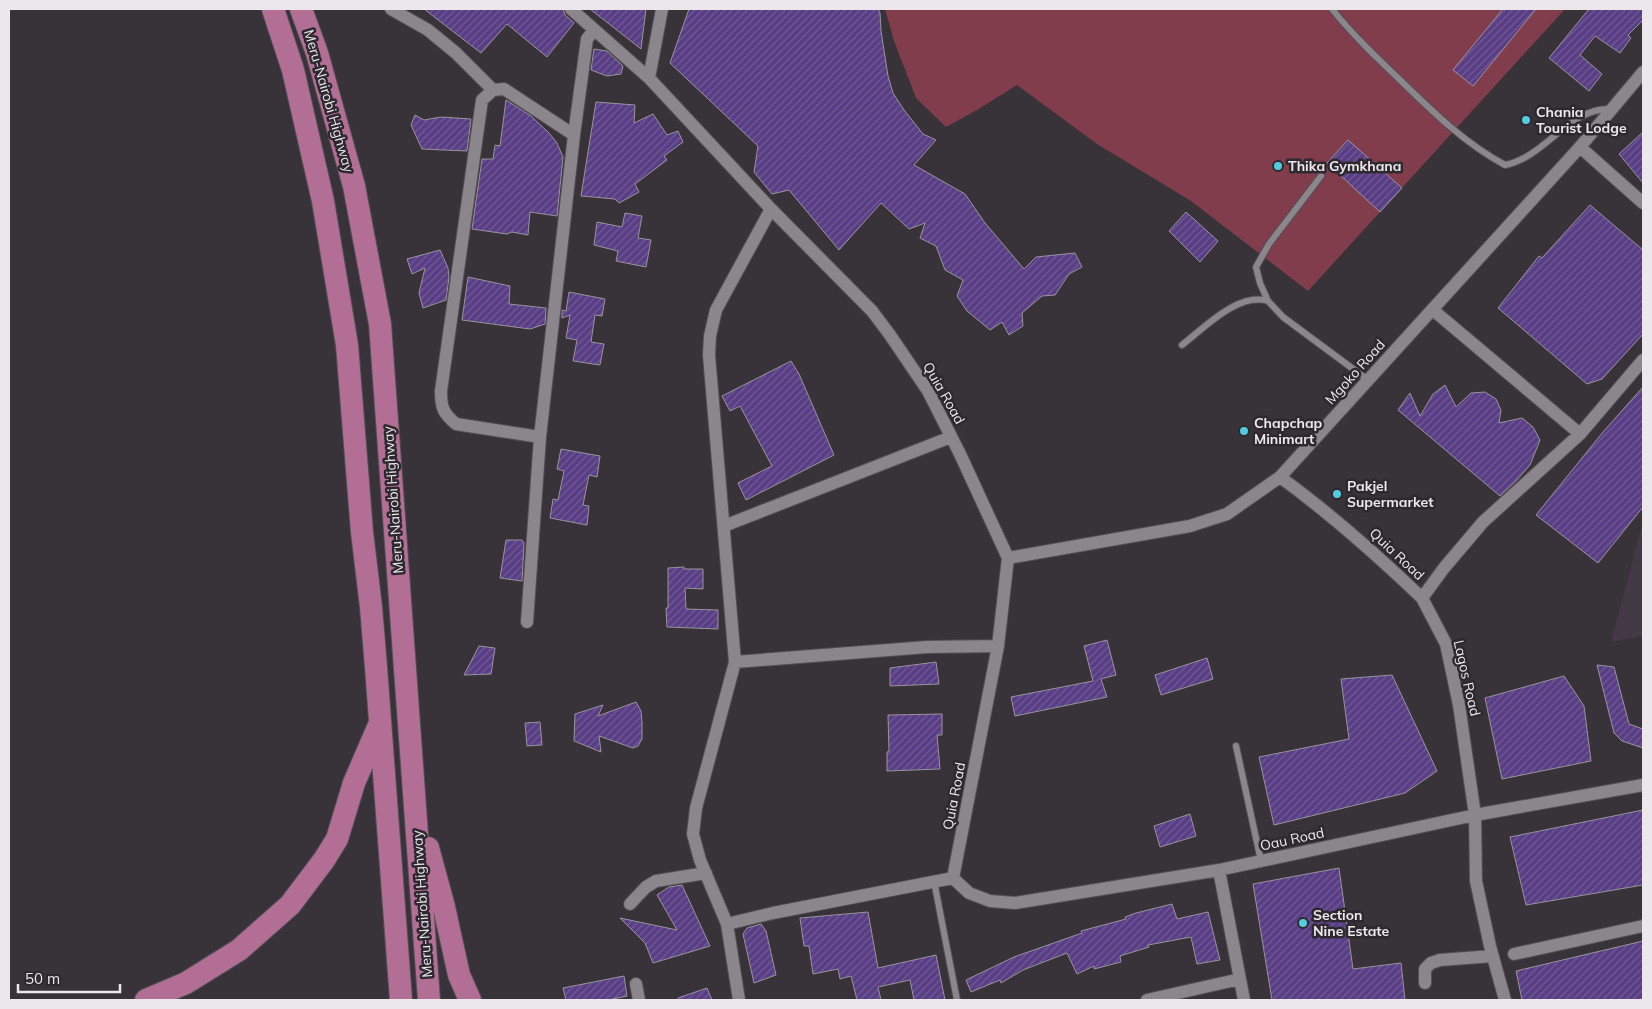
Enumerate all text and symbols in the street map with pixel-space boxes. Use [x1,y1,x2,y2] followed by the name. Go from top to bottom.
[300,27,358,175] street label: Meru-Nairobi Highway
[1536,103,1627,137] place label: Chania Tourist Lodge
[1520,114,1532,126] marker: Chania Tourist Lodge
[1288,157,1401,175] place label: Thika Gymkhana
[1272,160,1284,172] marker: Thika Gymkhana
[1321,336,1389,408] street label: Mgoko Road
[919,359,969,427] street label: Quia Road
[1254,414,1323,448] place label: Chapchap Minimart
[379,425,407,574] street label: Meru-Nairobi Highway
[1238,425,1250,437] marker: Chapchap Minimart
[1347,477,1434,511] place label: Pakjel Supermarket
[1331,488,1343,500] marker: Pakjel Supermarket
[1366,524,1428,584] street label: Quia Road
[1450,638,1484,718] street label: Lagos Road
[939,761,969,831] street label: Quia Road
[1258,823,1326,855] street label: Oau Road
[408,829,436,978] street label: Meru-Nairobi Highway
[1313,906,1390,940] place label: Section Nine Estate
[1297,917,1309,929] marker: Section Nine Estate
[18,962,120,994] scale bar
[25,969,60,988] text: 50 m

